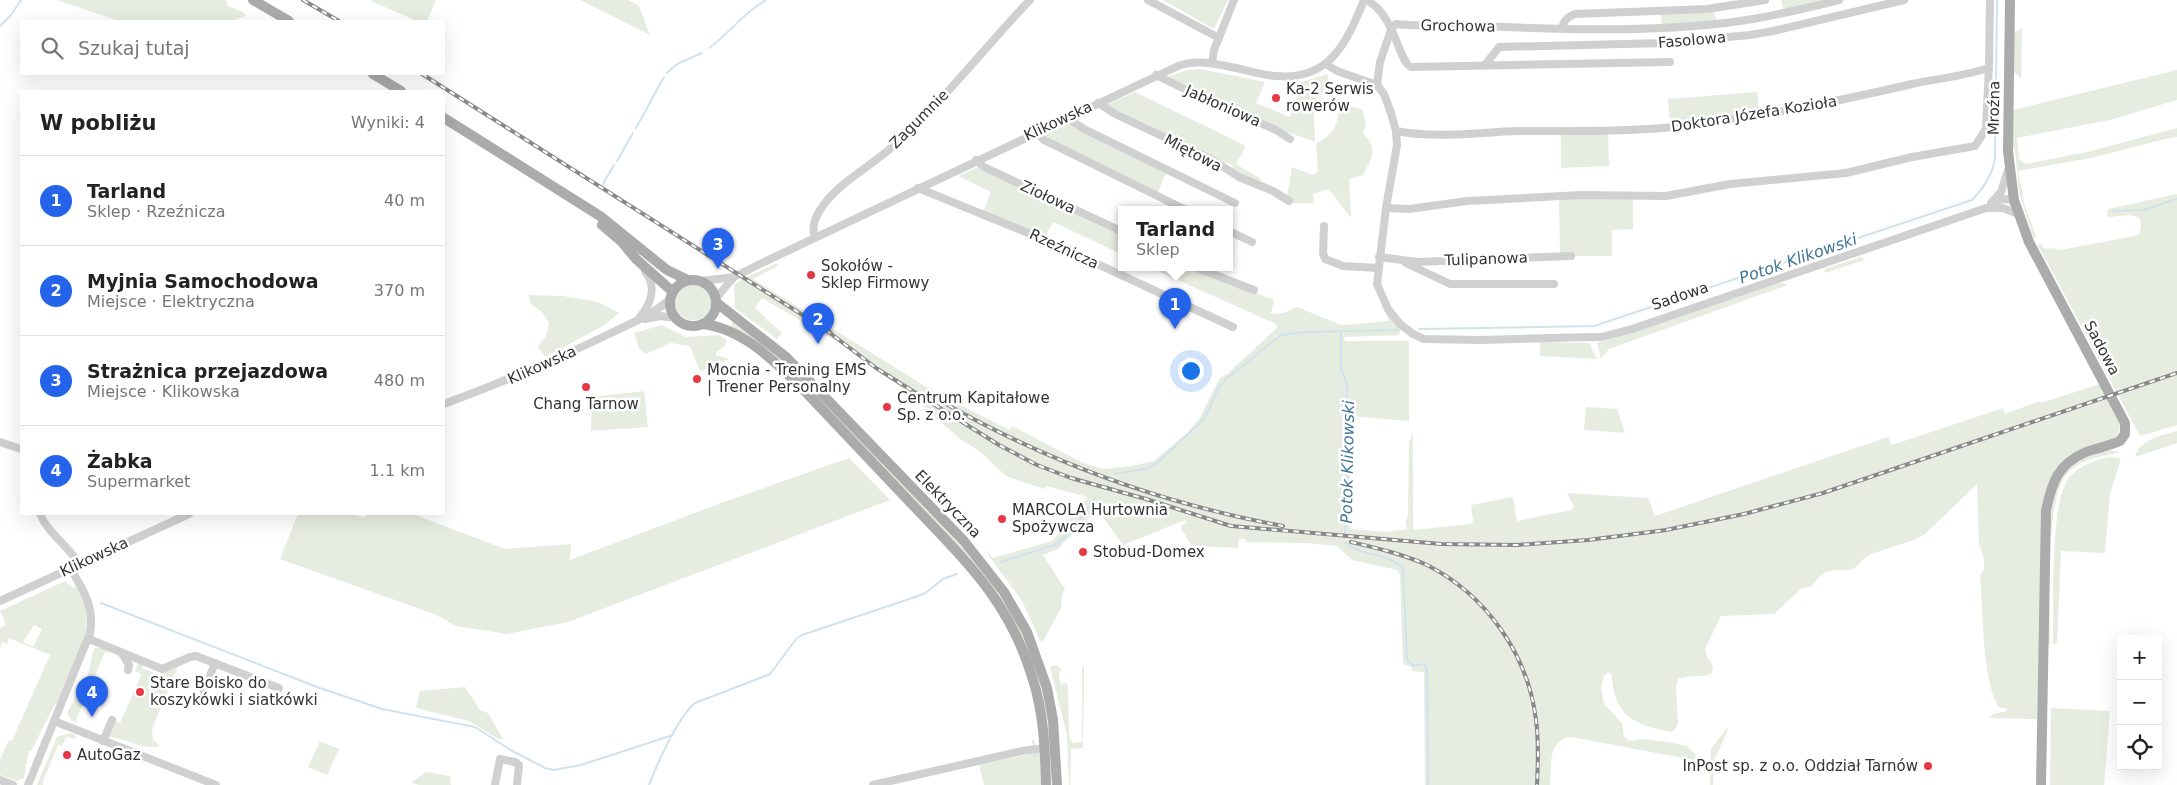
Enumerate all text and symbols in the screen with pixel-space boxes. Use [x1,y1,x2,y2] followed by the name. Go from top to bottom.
[1420,16,1496,36] street label: Grochowa
[20,20,445,75] search box
[1657,28,1727,52] street label: Fasolowa
[38,34,66,62] icon: search
[78,37,190,59] text: Szukaj tutaj
[1286,80,1374,115] place label: Ka-2 Serwis rowerów
[1181,81,1264,131] street label: Jabłoniowa
[1985,81,2003,135] street label: Mroźna
[886,86,952,152] street label: Zagumnie
[1270,92,1282,104] marker: Ka-2 Serwis rowerów
[1670,92,1838,136] street label: Doktora Józefa Kozioła
[1021,97,1095,145] street label: Klikowska
[40,111,157,135] text: W pobliżu
[351,113,425,132] text: Wyniki: 4
[1161,130,1225,176] street label: Miętowa
[1018,176,1078,218] street label: Ziołowa
[87,180,166,202] text: Tarland
[50,191,62,210] text: 1
[384,191,425,210] text: 40 m
[87,202,225,221] text: Sklep · Rzeźnicza
[1118,206,1233,271] popup
[1136,218,1215,240] text: Tarland
[1026,225,1102,273] street label: Rzeźnicza
[702,228,734,269] pin: 3
[1737,229,1860,288] water label: Potok Klikowski
[1136,240,1180,259] text: Sklep
[1443,249,1528,269] street label: Tulipanowa
[821,257,930,292] place label: Sokołów - Sklep Firmowy
[805,269,817,281] marker: Sokołów - Sklep Firmowy
[87,270,319,292] text: Myjnia Samochodowa
[1649,278,1711,314] street label: Sadowa
[50,281,62,300] text: 2
[374,281,425,300] text: 370 m
[1159,288,1191,329] pin: 1
[87,292,255,311] text: Miejsce · Elektryczna
[802,303,834,344] pin: 2
[2080,318,2124,378] street label: Sadowa
[505,342,579,388] street label: Klikowska
[1178,358,1204,384] your location
[87,360,328,382] text: Strażnica przejazdowa
[707,361,867,396] place label: Mocnia - Trening EMS | Trener Personalny
[50,371,62,390] text: 3
[374,371,425,390] text: 480 m
[691,373,703,385] marker: Mocnia - Trening EMS | Trener Personalny
[580,381,592,393] marker: Chang Tarnow
[87,382,240,401] text: Miejsce · Klikowska
[897,389,1050,424] place label: Centrum Kapitałowe Sp. z o.o.
[533,395,639,413] place label: Chang Tarnow
[1337,400,1358,524] water label: Potok Klikowski
[881,401,893,413] marker: Centrum Kapitałowe Sp. z o.o.
[87,450,153,472] text: Żabka
[50,461,62,480] text: 4
[370,461,425,480] text: 1.1 km
[911,466,985,542] street label: Elektryczna
[87,472,190,491] text: Supermarket
[1012,501,1168,536] place label: MARCOLA Hurtownia Spożywcza
[996,513,1008,525] marker: MARCOLA Hurtownia Spożywcza
[57,533,131,581] street label: Klikowska
[1093,543,1205,561] place label: Stobud-Domex
[1077,546,1089,558] marker: Stobud-Domex
[2117,635,2162,770] map controls
[2117,635,2162,680] button: +
[150,674,318,709] place label: Stare Boisko do koszykówki i siatkówki
[76,676,108,717] pin: 4
[2117,680,2162,725] button: −
[134,686,146,698] marker: Stare Boisko do koszykówki i siatkówki
[2117,725,2162,770] button: locate
[77,746,141,764] place label: AutoGaz
[61,749,73,761] marker: AutoGaz
[1682,757,1918,775] place label: InPost sp. z o.o. Oddział Tarnów
[1922,760,1934,772] marker: InPost sp. z o.o. Oddział Tarnów

